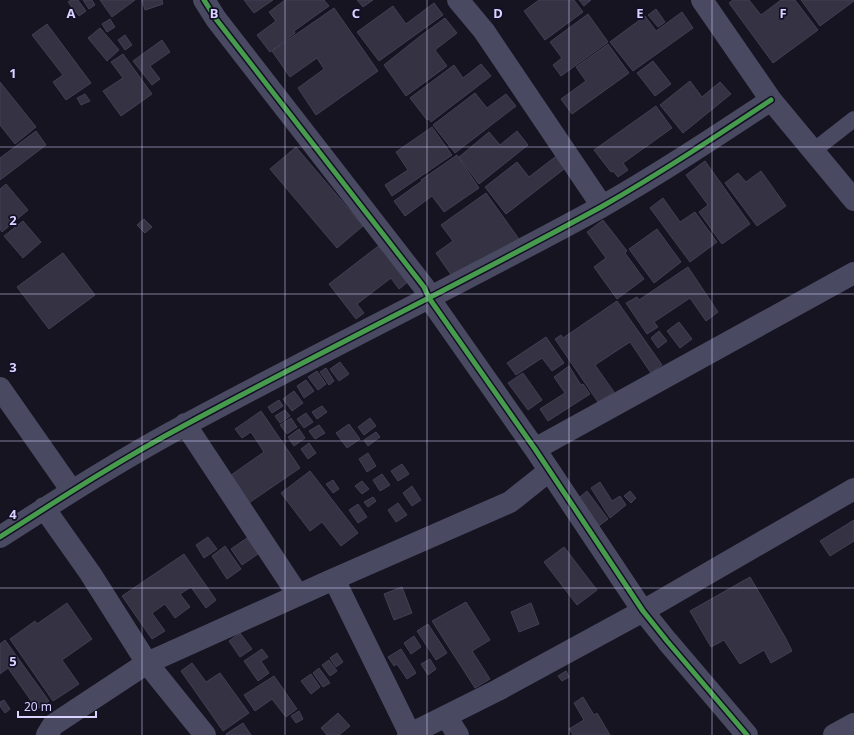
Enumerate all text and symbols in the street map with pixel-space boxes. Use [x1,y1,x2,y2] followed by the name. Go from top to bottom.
[67,4,76,22] text: A
[210,4,218,22] text: B
[352,4,360,22] text: C
[493,4,503,22] text: D
[636,4,644,22] text: E
[779,4,787,22] text: F
[9,64,17,82] text: 1
[9,211,17,229] text: 2
[9,358,17,376] text: 3
[9,505,17,523] text: 4
[9,652,17,670] text: 5
[18,693,96,719] scale bar
[24,698,52,715] text: 20 m

